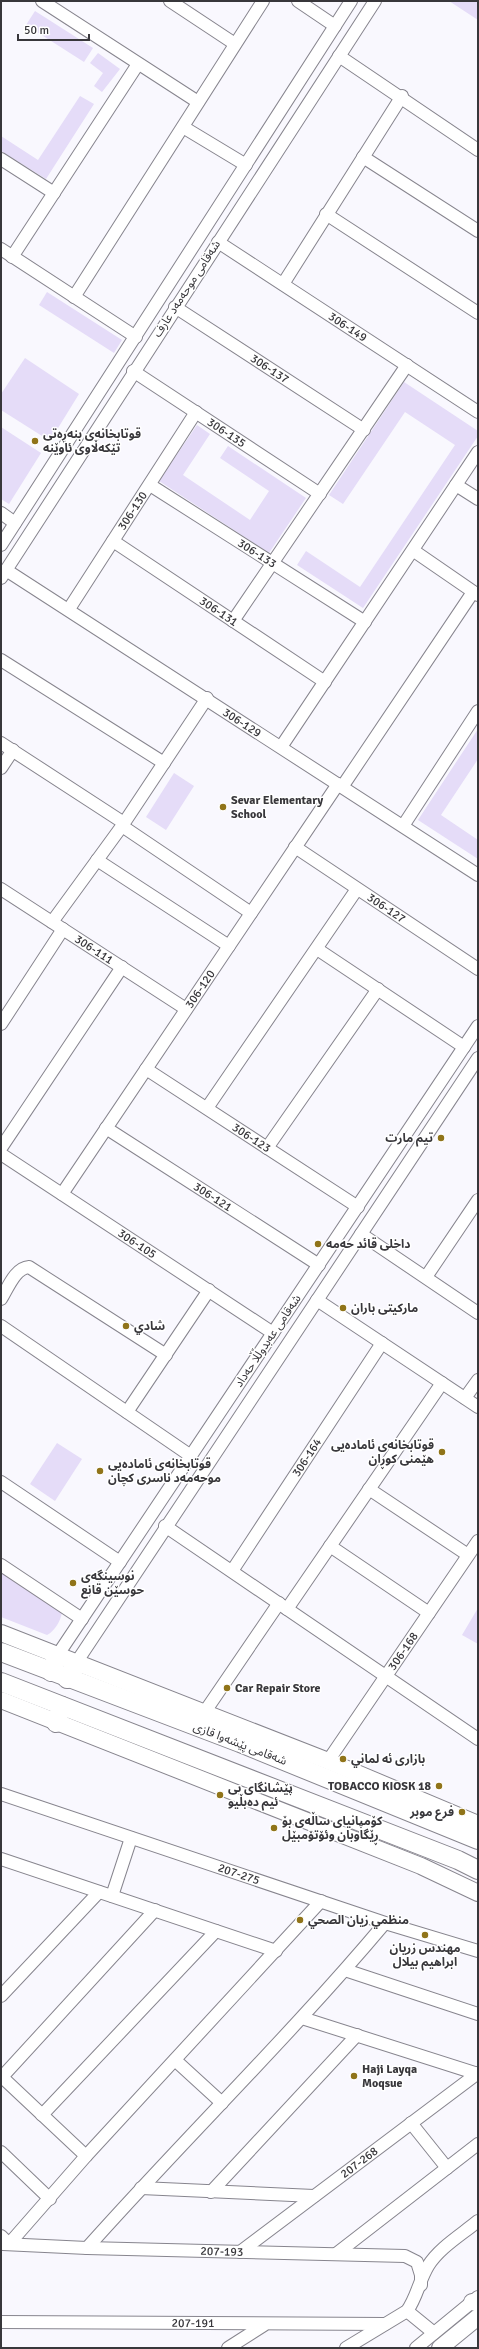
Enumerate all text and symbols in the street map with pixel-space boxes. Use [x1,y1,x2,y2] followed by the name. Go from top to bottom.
[18,16,89,42] scale bar
[24,23,49,38] text: 50 m
[150,238,224,340] street label: شەقامی موحەمەد عارف
[326,309,370,345] street label: 306-149
[248,351,292,387] street label: 306-137
[204,414,249,451] street label: 306-135
[43,427,141,456] place label: قوتابخانەی بنەڕەتی تێکەڵاوی ئاوێنە
[30,436,40,446] marker: قوتابخانەی بنەڕەتی تێکەڵاوی ئاوێنە
[114,488,150,533] street label: 306-130
[235,535,279,571] street label: 306-133
[197,593,241,630] street label: 306-131
[220,705,264,741] street label: 306-129
[231,793,323,822] place label: Sevar Elementary School
[218,802,228,812] marker: Sevar Elementary School
[364,890,409,926] street label: 306-127
[72,931,116,967] street label: 306-111
[182,967,218,1011] street label: 306-120
[229,1120,274,1156] street label: 306-123
[385,1131,434,1147] place label: تيم مارت
[436,1133,446,1143] marker: تيم مارت
[191,1179,235,1215] street label: 306-121
[115,1225,159,1262] street label: 306-105
[326,1237,410,1252] place label: داخلی قائد حەمە
[313,1239,323,1249] marker: داخلی قائد حەمە
[229,1290,305,1390] street label: شەقامی عەبدوڵڵا حەداد
[351,1301,418,1316] place label: ماركيتى باران
[338,1303,348,1313] marker: ماركيتى باران
[134,1319,165,1335] place label: شادي
[121,1321,131,1331] marker: شادي
[289,1435,325,1480] street label: 306-164
[331,1438,434,1469] place label: قوتابخانەی ئامادەیی هێمنی کوڕان
[437,1447,447,1457] marker: قوتابخانەی ئامادەیی هێمنی کوڕان
[108,1457,221,1486] place label: قوتابخانەی ئامادەیی موحەمەد ناسری کچان
[95,1466,105,1476] marker: قوتابخانەی ئامادەیی موحەمەد ناسری کچان
[81,1569,144,1599] place label: نوسینگەی حوسێن قانع
[68,1578,78,1588] marker: نوسینگەی حوسێن قانع
[385,1629,421,1673] street label: 306-168
[235,1681,321,1696] place label: Car Repair Store
[222,1683,232,1693] marker: Car Repair Store
[191,1719,289,1769] street label: شەقامی پێشەوا قازی
[351,1752,425,1768] place label: بازارى ئه لماني
[338,1754,348,1764] marker: بازارى ئه لماني
[328,1779,432,1794] place label: TOBACCO KIOSK 18
[228,1781,293,1811] place label: پێشانگای بی ئیم دەبڵیو
[434,1781,444,1791] marker: TOBACCO KIOSK 18
[215,1790,225,1800] marker: پێشانگای بی ئیم دەبڵیو
[409,1805,454,1821] place label: فرع موبر
[457,1807,467,1817] marker: فرع موبر
[282,1811,383,1845] place label: کۆمپانیای ساڵەی بۆ ڕێگاوبان وئۆتۆمبێل
[269,1823,279,1833] marker: کۆمپانیای ساڵەی بۆ ڕێگاوبان وئۆتۆمبێل
[216,1860,262,1888] street label: 207-275
[308,1913,409,1929] place label: منظمي زيان الصحي
[295,1915,305,1925] marker: منظمي زيان الصحي
[420,1930,430,1940] marker: مهندس زريان ابراهيم بيلال
[390,1941,460,1971] place label: مهندس زريان ابراهيم بيلال
[362,2062,417,2091] place label: Haji Layqa Moqsue
[349,2071,359,2081] marker: Haji Layqa Moqsue
[337,2143,381,2181] street label: 207-268
[200,2243,244,2259] street label: 207-193
[171,2315,215,2331] street label: 207-191

